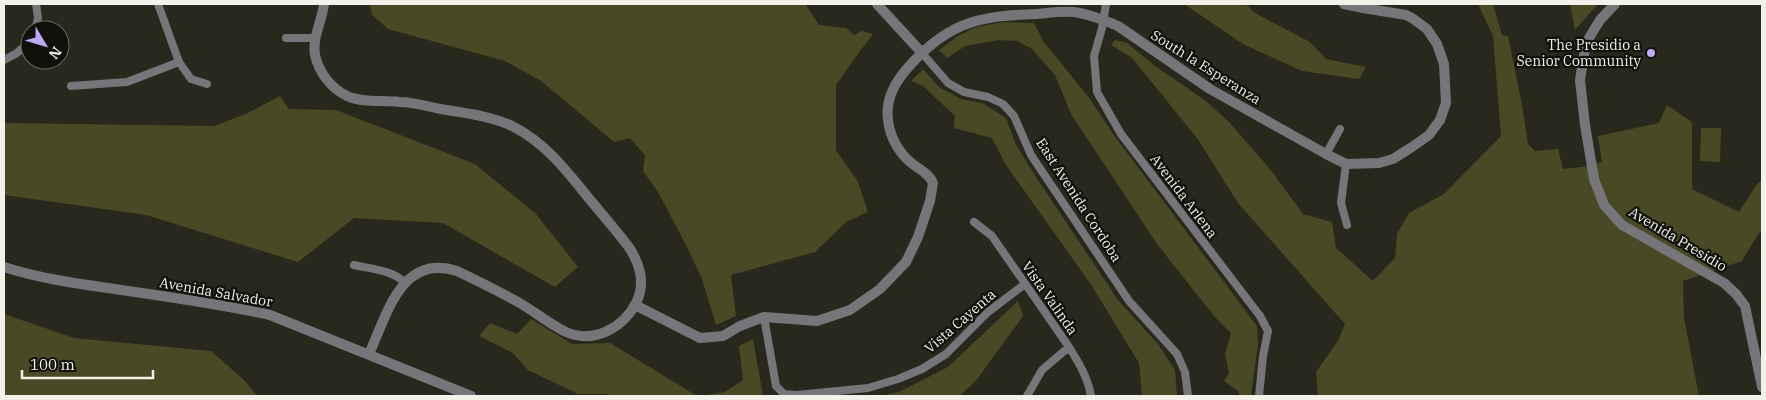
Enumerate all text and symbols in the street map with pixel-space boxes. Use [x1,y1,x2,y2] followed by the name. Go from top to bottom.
[20,20,70,70] north arrow
[1148,26,1265,108] street label: South la Esperanza
[1517,36,1642,70] place label: The Presidio a Senior Community
[45,43,66,63] text: N
[1645,47,1657,59] marker: The Presidio a Senior Community
[1032,135,1126,266] street label: East Avenida Cordoba
[1146,150,1222,242] street label: Avenida Arlena
[1626,203,1730,275] street label: Avenida Presidio
[1018,258,1082,339] street label: Vista Valinda
[158,273,275,311] street label: Avenida Salvador
[921,285,1000,357] street label: Vista Cayenta
[22,348,154,380] scale bar
[30,355,75,374] text: 100 m

